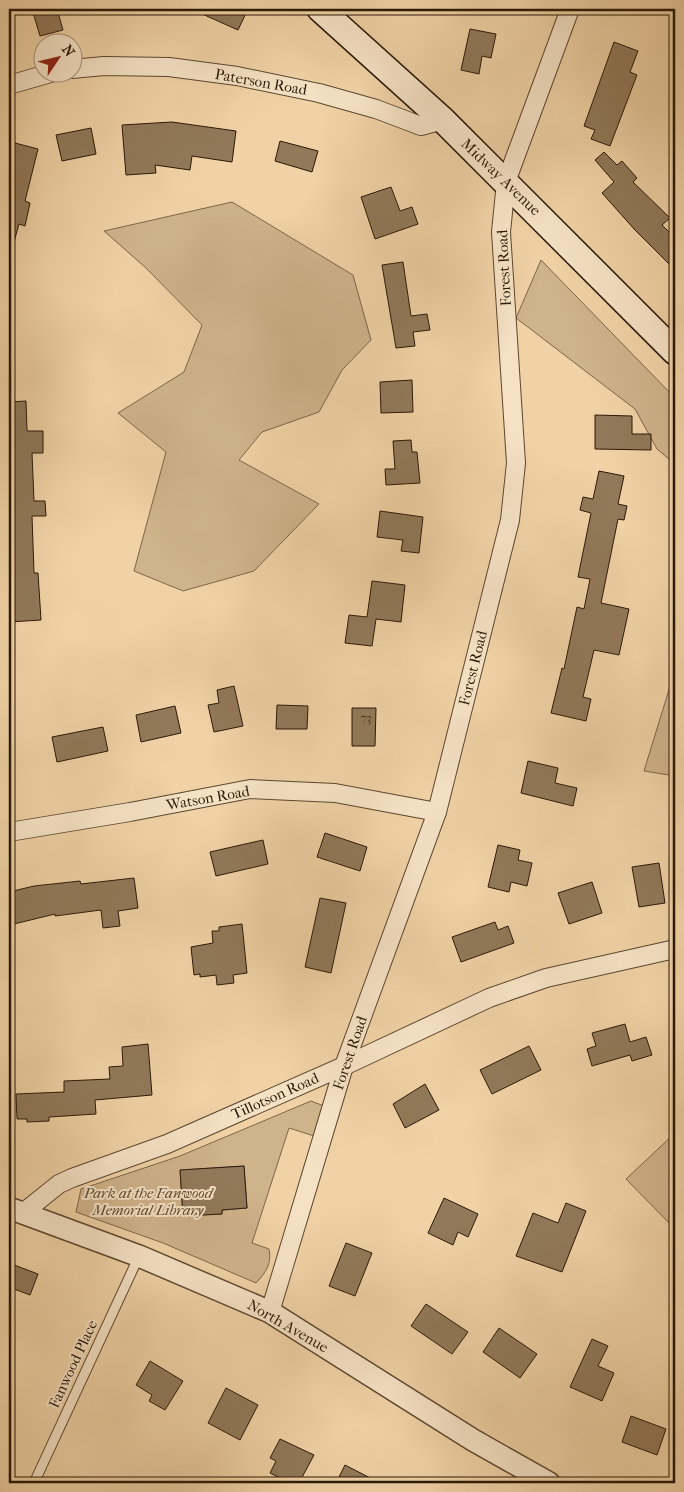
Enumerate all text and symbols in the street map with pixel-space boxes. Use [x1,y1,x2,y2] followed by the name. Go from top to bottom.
[32,32,82,82] north arrow
[58,42,78,60] text: N
[213,65,309,99] street label: Paterson Road
[458,135,545,220] street label: Midway Avenue
[493,228,515,307] street label: Forest Road
[455,628,491,707] street label: Forest Road
[361,711,371,725] house number: 73
[164,782,252,814] street label: Watson Road
[329,1013,371,1092] street label: Forest Road
[229,1068,322,1123] street label: Tillotson Road
[83,1184,215,1219] park label: Park at the Fanwood Memorial Library
[244,1296,332,1357] street label: North Avenue
[45,1317,101,1411] street label: Fanwood Place

